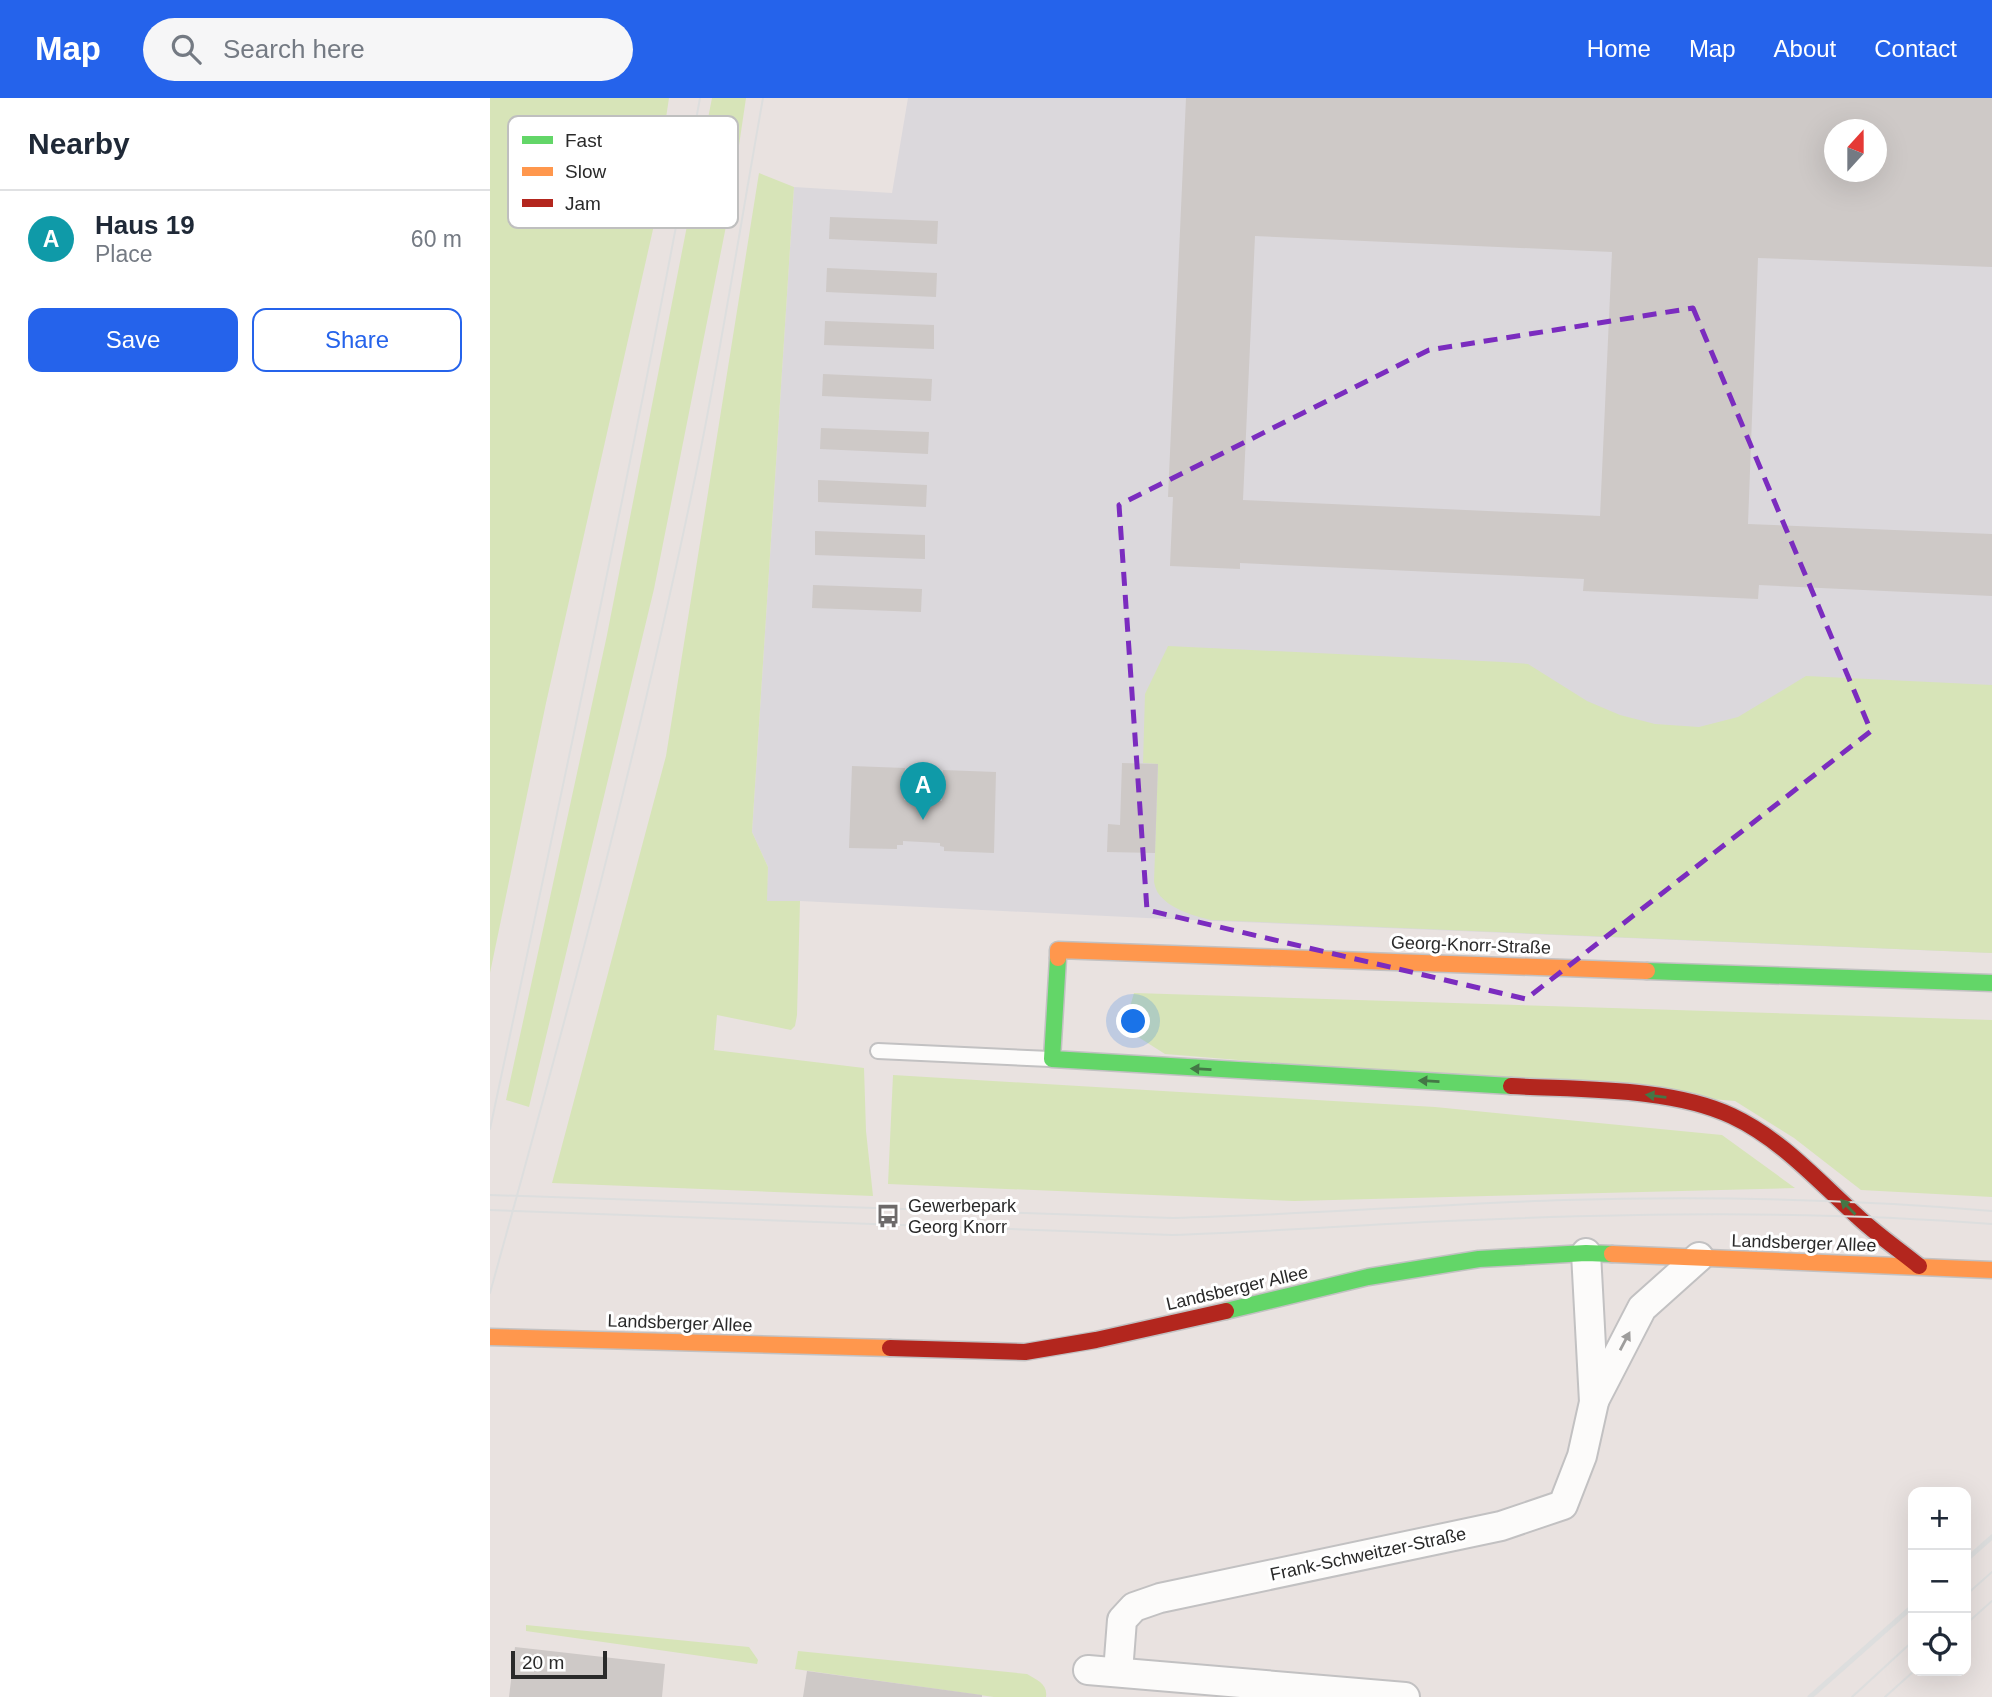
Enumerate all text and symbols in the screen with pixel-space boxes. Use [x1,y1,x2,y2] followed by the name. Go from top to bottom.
[143,18,633,81] search box
[35,30,101,67] text: Map
[167,30,205,68] icon: search
[223,34,365,64] text: Search here
[1587,35,1651,62] text: Home
[1689,35,1736,62] text: Map
[1774,35,1836,62] text: About
[1874,35,1957,62] text: Contact
[508,116,738,228] legend
[1824,119,1887,182] north arrow
[28,127,130,160] text: Nearby
[565,130,603,151] text: Fast
[565,161,606,182] text: Slow
[565,193,601,214] text: Jam
[95,210,195,240] text: Haus 19
[43,226,59,252] text: A
[411,226,462,252] text: 60 m
[95,241,153,267] text: Place
[28,308,238,372] button: Save
[252,308,462,372] button: Share
[900,762,946,820] pin: A
[1391,932,1551,958] street label: Georg-Knorr-Straße
[1116,1004,1150,1038] your location
[1190,1063,1212,1074] one-way arrow
[1417,1076,1439,1087] one-way arrow
[1644,1090,1666,1101] one-way arrow
[908,1196,1017,1237] place label: Gewerbepark Georg Knorr
[1840,1199,1857,1215] one-way arrow
[874,1202,902,1230] bus stop icon: Gewerbepark Georg Knorr
[1731,1230,1877,1256] street label: Landsberger Allee
[1164,1262,1310,1314] street label: Landsberger Allee
[607,1310,753,1336] street label: Landsberger Allee
[1620,1331,1631,1351] one-way arrow
[1908,1487,1971,1676] map controls
[1908,1487,1971,1550] button: +
[1268,1523,1468,1585] street label: Frank-Schweitzer-Straße
[1908,1550,1971,1613] button: −
[1908,1613,1971,1676] button: locate
[511,1648,607,1680] scale bar
[522,1652,564,1673] text: 20 m

